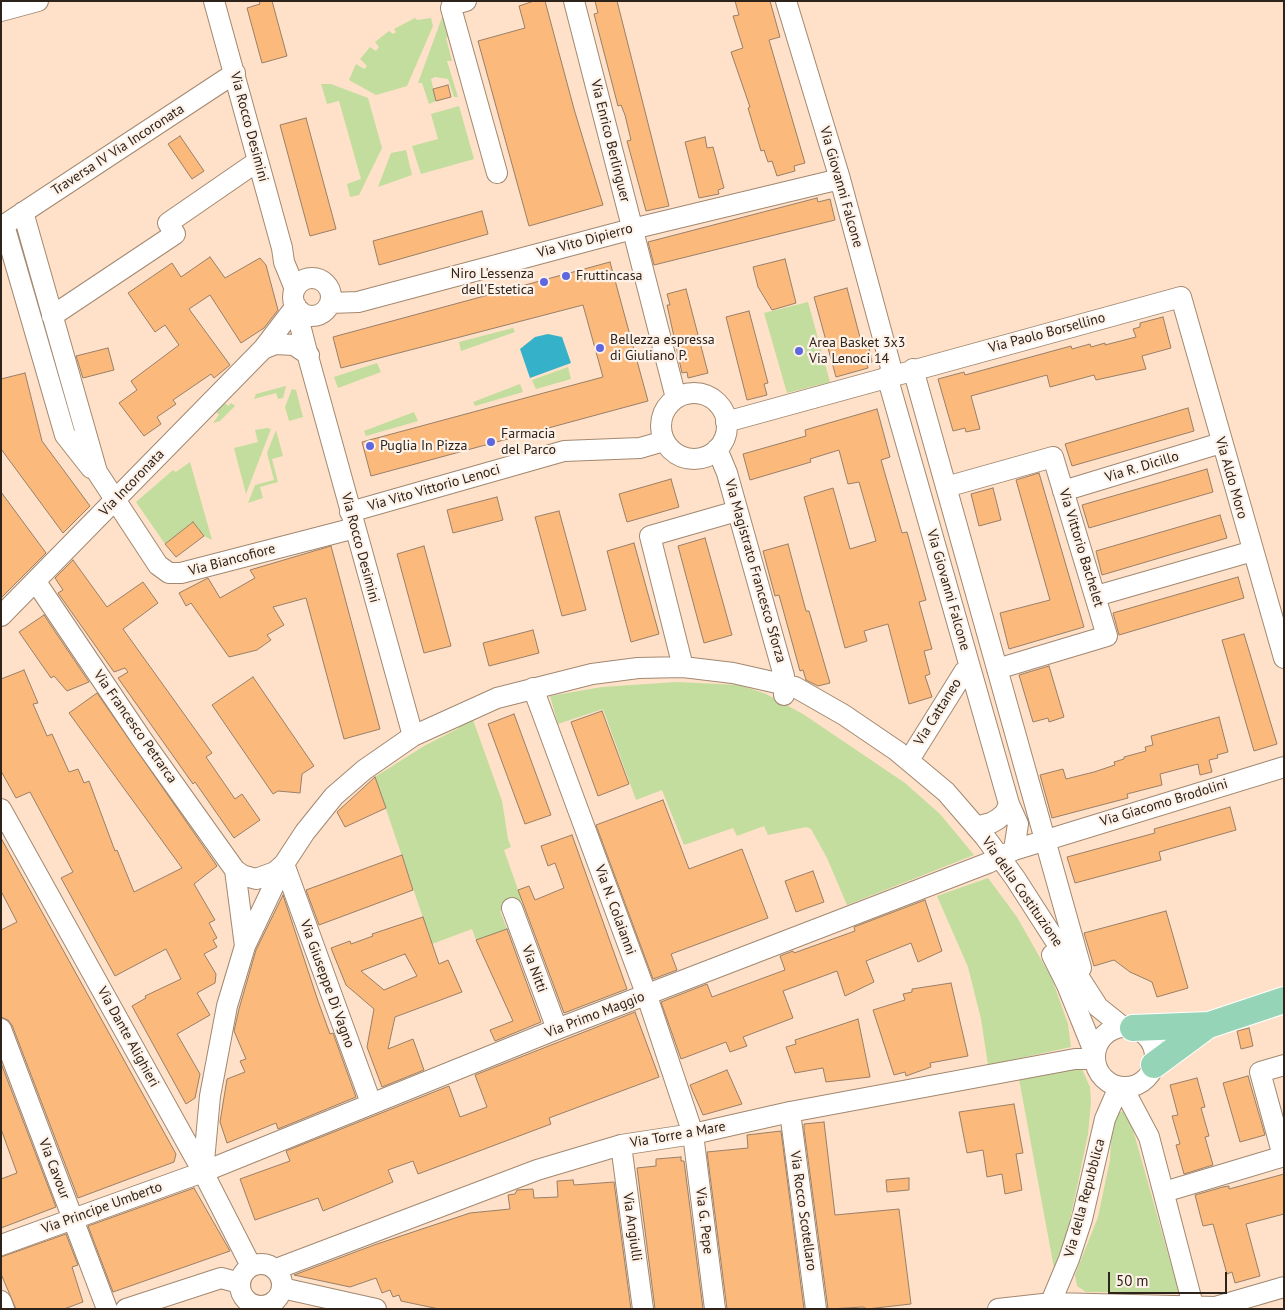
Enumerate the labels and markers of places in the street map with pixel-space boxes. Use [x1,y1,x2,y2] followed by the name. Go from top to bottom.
[451,266,534,298] place label: Niro L'essenza dell'Estetica
[576,268,643,284] place label: Fruttincasa
[560,270,572,282] marker: Fruttincasa
[538,276,550,288] marker: Niro L'essenza dell'Estetica
[610,332,715,364] place label: Bellezza espressa di Giuliano P.
[809,335,905,368] place label: Area Basket 3x3 Via Lenoci 14
[594,342,606,354] marker: Bellezza espressa di Giuliano P.
[793,345,805,357] marker: Area Basket 3x3 Via Lenoci 14
[501,426,556,458] place label: Farmacia del Parco
[485,436,497,448] marker: Farmacia del Parco
[380,438,467,454] place label: Puglia In Pizza
[364,440,376,452] marker: Puglia In Pizza

